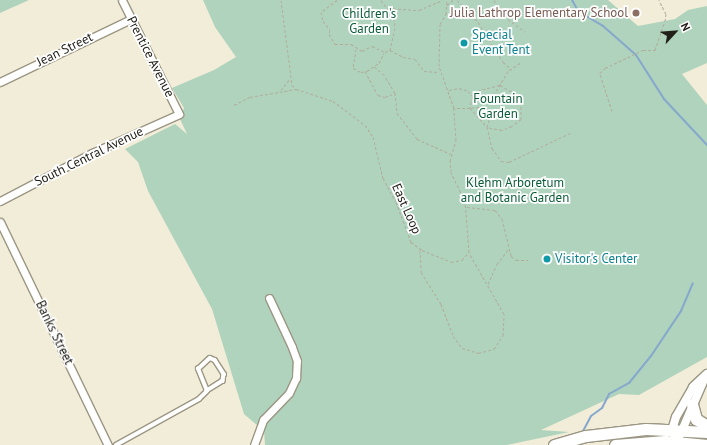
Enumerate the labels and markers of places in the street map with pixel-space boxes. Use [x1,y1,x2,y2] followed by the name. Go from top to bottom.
[450,5,628,21] place label: Julia Lathrop Elementary School
[631,8,641,18] marker: Julia Lathrop Elementary School
[472,28,530,59] place label: Special Event Tent
[459,38,469,48] marker: Special Event Tent
[555,251,637,267] place label: Visitor's Center
[542,254,552,264] marker: Visitor's Center

